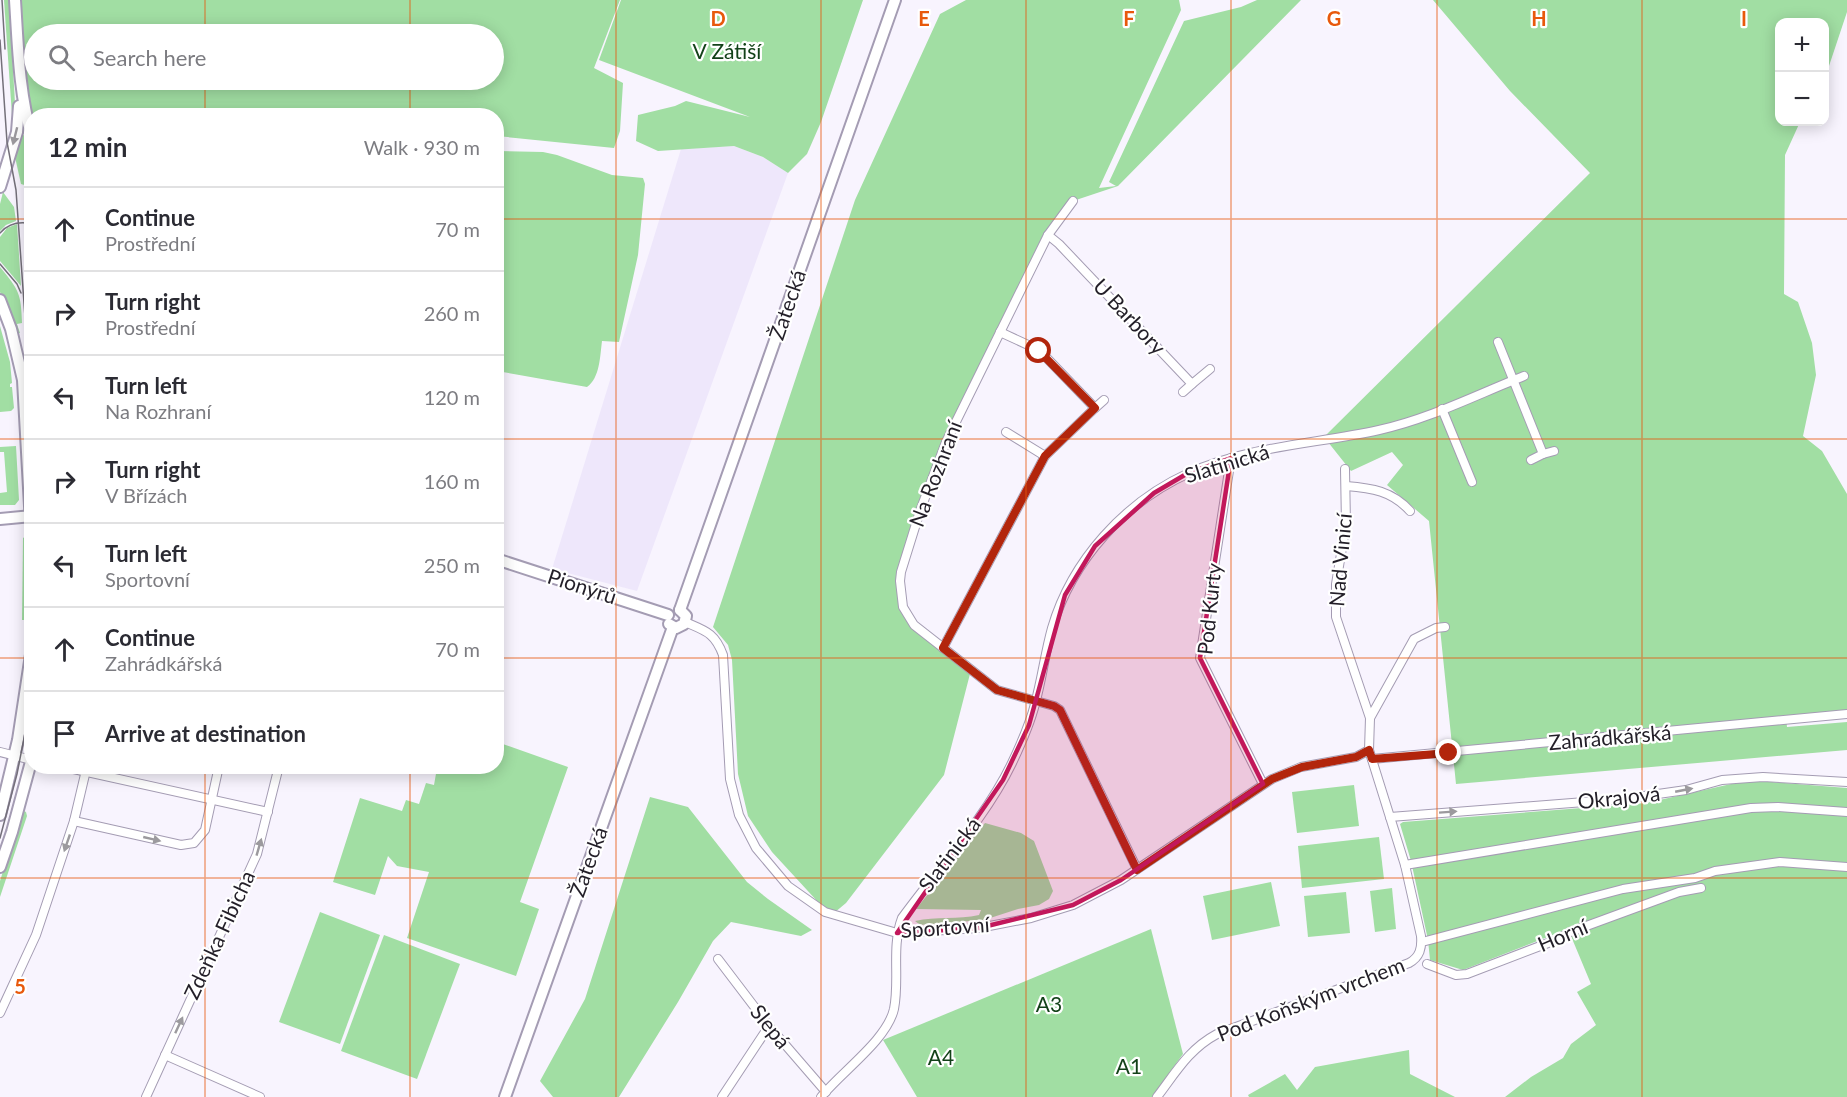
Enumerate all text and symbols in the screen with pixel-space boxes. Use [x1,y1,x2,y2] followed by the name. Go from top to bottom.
[710,6,726,30] text: D
[918,6,930,30] text: E
[1123,6,1135,30] text: F
[1327,6,1341,30] text: G
[1531,6,1547,30] text: H
[1741,6,1747,30] text: I
[1775,18,1829,126] map controls
[1775,18,1829,72] button: +
[24,24,504,90] search box
[693,38,762,63] park label: V Zátiší
[45,41,78,74] icon: search
[93,44,206,71] text: Search here
[1775,72,1829,126] button: −
[10,127,19,145] one-way arrow
[48,131,128,163] text: 12 min
[364,135,480,159] text: Walk · 930 m
[105,204,195,231] text: Continue
[48,213,81,246] icon: ahead
[435,217,480,241] text: 70 m
[105,231,195,255] text: Prostřední
[763,266,810,343] street label: Žatecká
[1089,273,1172,359] street label: U Barbory
[105,288,200,315] text: Turn right
[48,297,81,330] icon: right
[424,301,480,325] text: 260 m
[105,315,195,339] text: Prostřední
[1025,337,1051,363] route start
[105,372,187,399] text: Turn left
[48,381,81,414] icon: left
[424,385,480,409] text: 120 m
[105,399,211,423] text: Na Rozhraní
[903,416,967,530] street label: Na Rozhraní
[1181,438,1272,487] street label: Slatinická
[105,456,200,483] text: Turn right
[48,465,81,498] icon: right
[424,469,480,493] text: 160 m
[105,483,187,507] text: V Břízách
[1323,511,1356,608] street label: Nad Vinicí
[105,540,187,567] text: Turn left
[48,549,81,582] icon: left
[424,553,480,577] text: 250 m
[1191,562,1226,656] street label: Pod Kurty
[545,563,620,608] street label: Pionýrů
[105,567,190,591] text: Sportovní
[105,624,195,651] text: Continue
[48,633,81,666] icon: ahead
[435,637,480,661] text: 70 m
[105,651,222,675] text: Zahrádkářská
[48,717,81,750] icon: arrive
[1547,719,1672,754] street label: Zahrádkářská
[105,720,306,747] text: Arrive at destination
[1435,739,1461,765] route end
[1576,780,1661,813] street label: Okrajová
[1674,785,1693,794] one-way arrow
[1438,807,1457,817] one-way arrow
[913,812,985,896] street label: Slatinická
[563,823,612,900] street label: Žatecká
[61,834,71,852] one-way arrow
[143,834,161,844] one-way arrow
[255,838,264,856] one-way arrow
[178,866,259,1003] street label: Zdeňka Fibicha
[900,911,991,942] street label: Sportovní
[1534,913,1592,956] street label: Horní
[1213,951,1408,1046] street label: Pod Koňským vrchem
[14,974,26,998] text: 5
[1036,991,1062,1016] park label: A3
[746,999,796,1053] street label: Slepá
[175,1016,184,1033] one-way arrow
[928,1044,954,1069] park label: A4
[1116,1053,1142,1078] park label: A1

